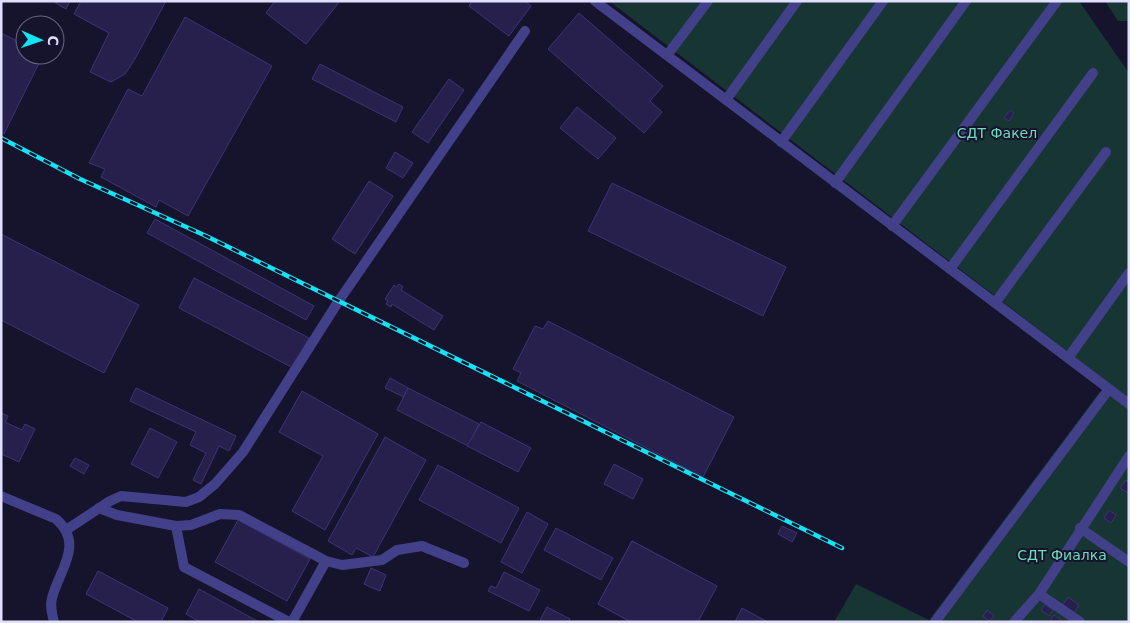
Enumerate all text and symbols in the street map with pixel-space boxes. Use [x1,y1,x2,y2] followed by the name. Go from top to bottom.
[15,15,65,65] north arrow
[45,35,61,46] text: С
[957,125,1037,141] park label: СДТ Факел
[1017,547,1107,563] park label: СДТ Фиалка

